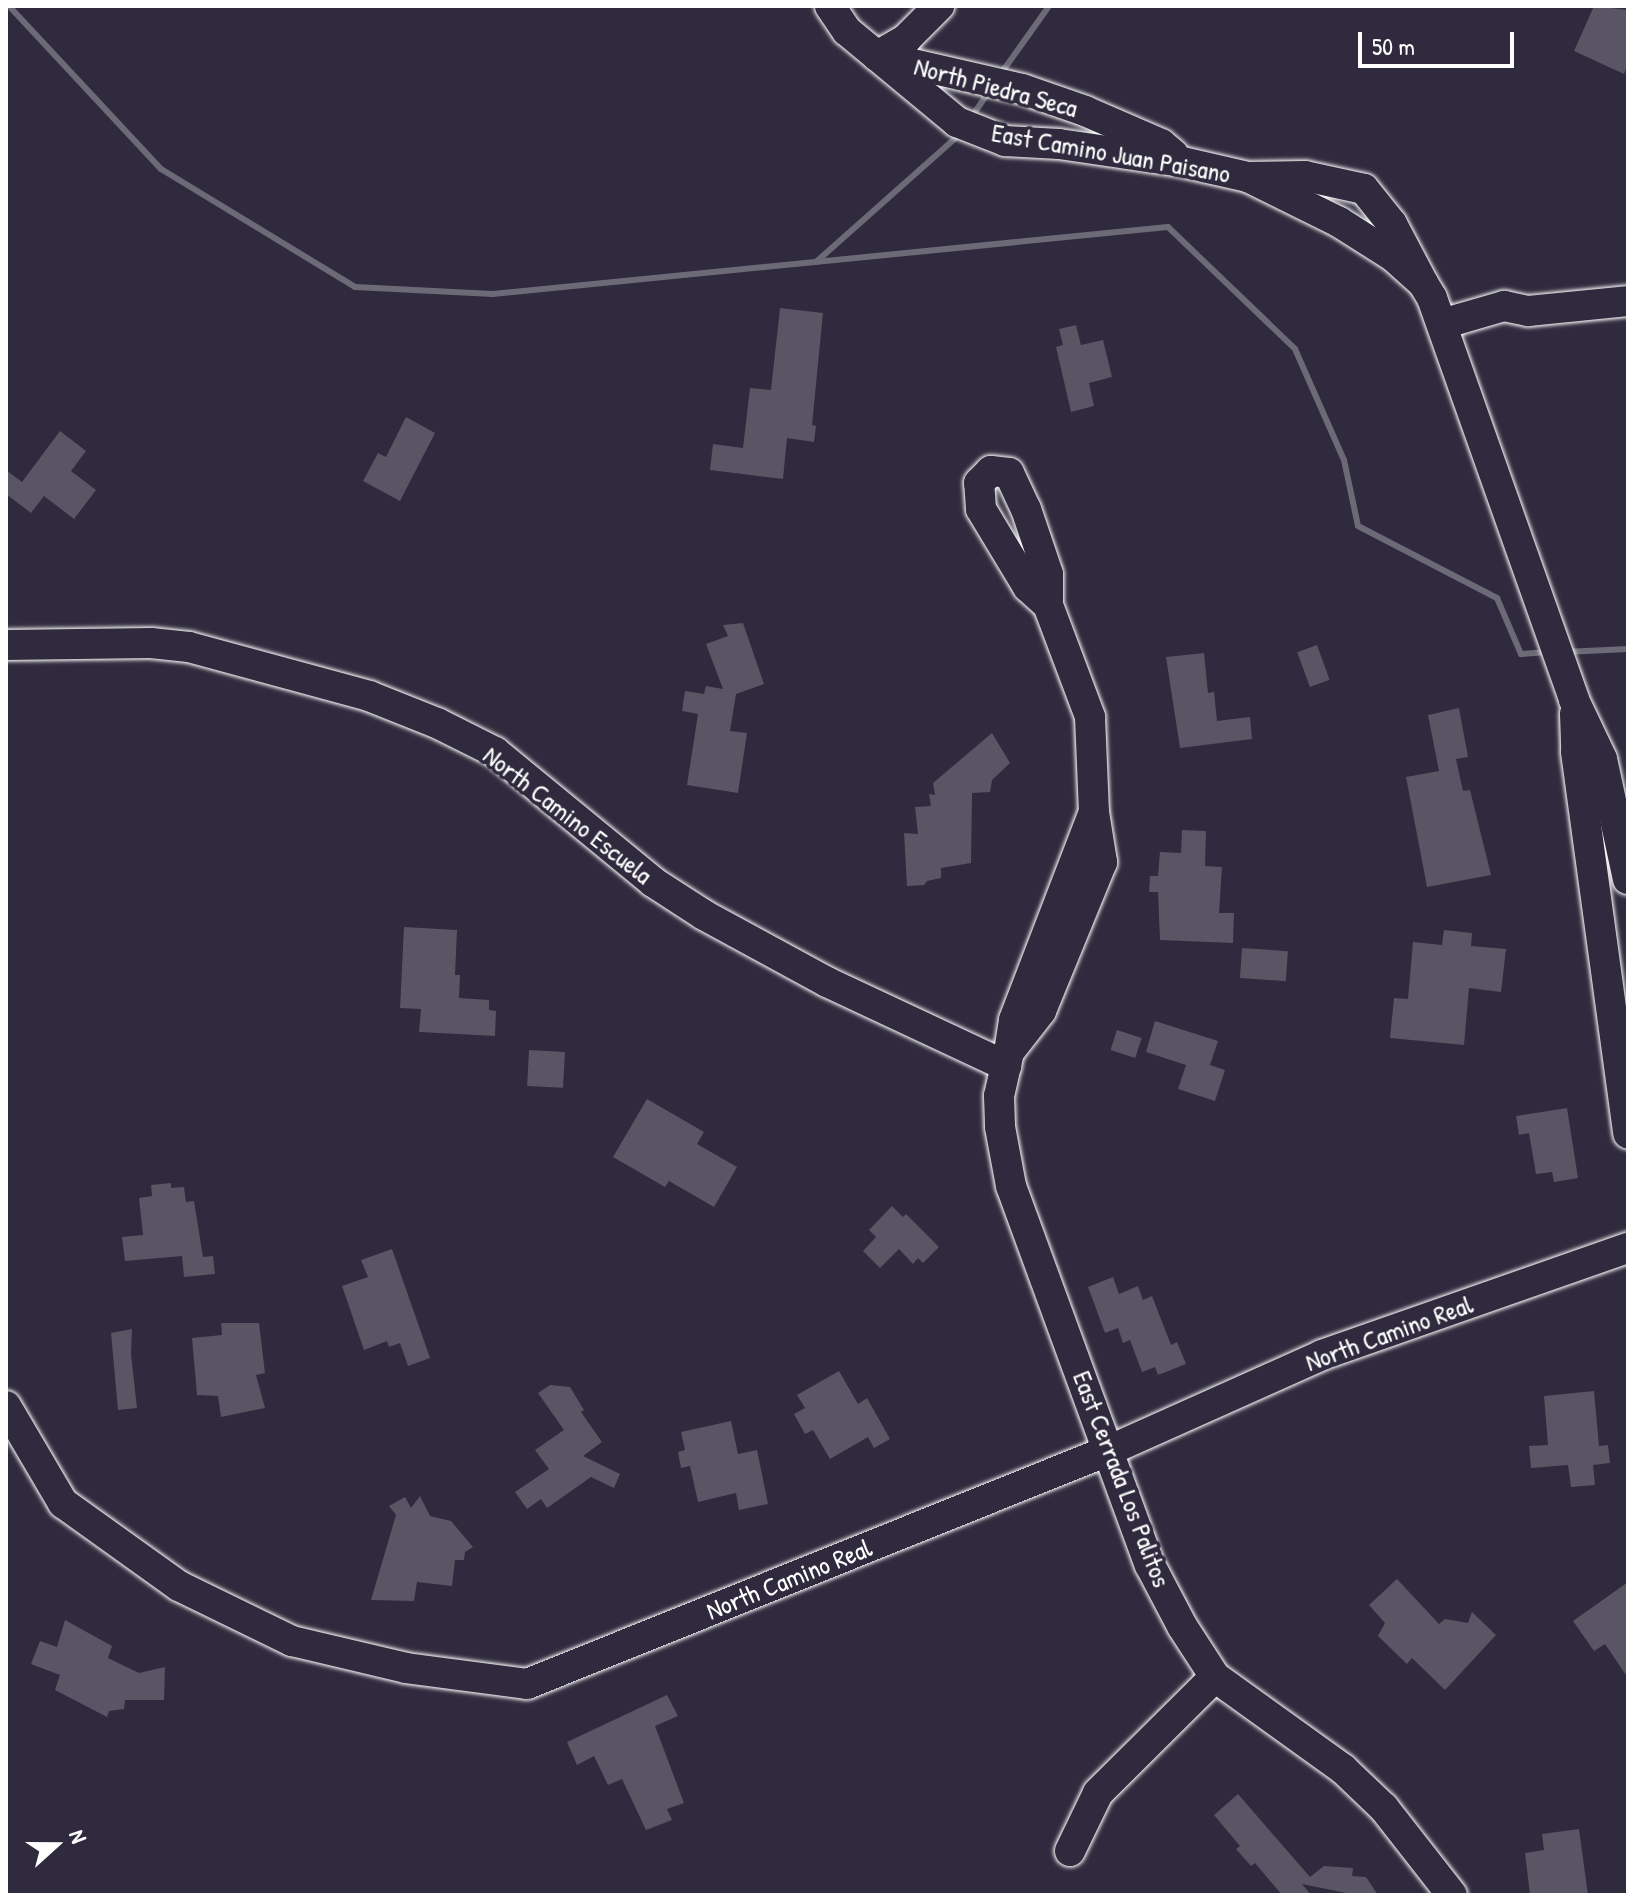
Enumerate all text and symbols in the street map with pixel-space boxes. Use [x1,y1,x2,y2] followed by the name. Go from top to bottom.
[1362,16,1518,66] scale bar
[1372,30,1415,62] text: 50 m
[911,50,1081,124] street label: North Piedra Seca
[989,117,1233,189] street label: East Camino Juan Paisano
[477,739,659,891] street label: North Camino Escuela
[1301,1288,1477,1378] street label: North Camino Real
[1066,1367,1178,1591] street label: East Cerrada Los Palitos
[702,1532,876,1626] street label: North Camino Real
[16,1805,96,1885] north arrow
[62,1826,95,1847] text: N

